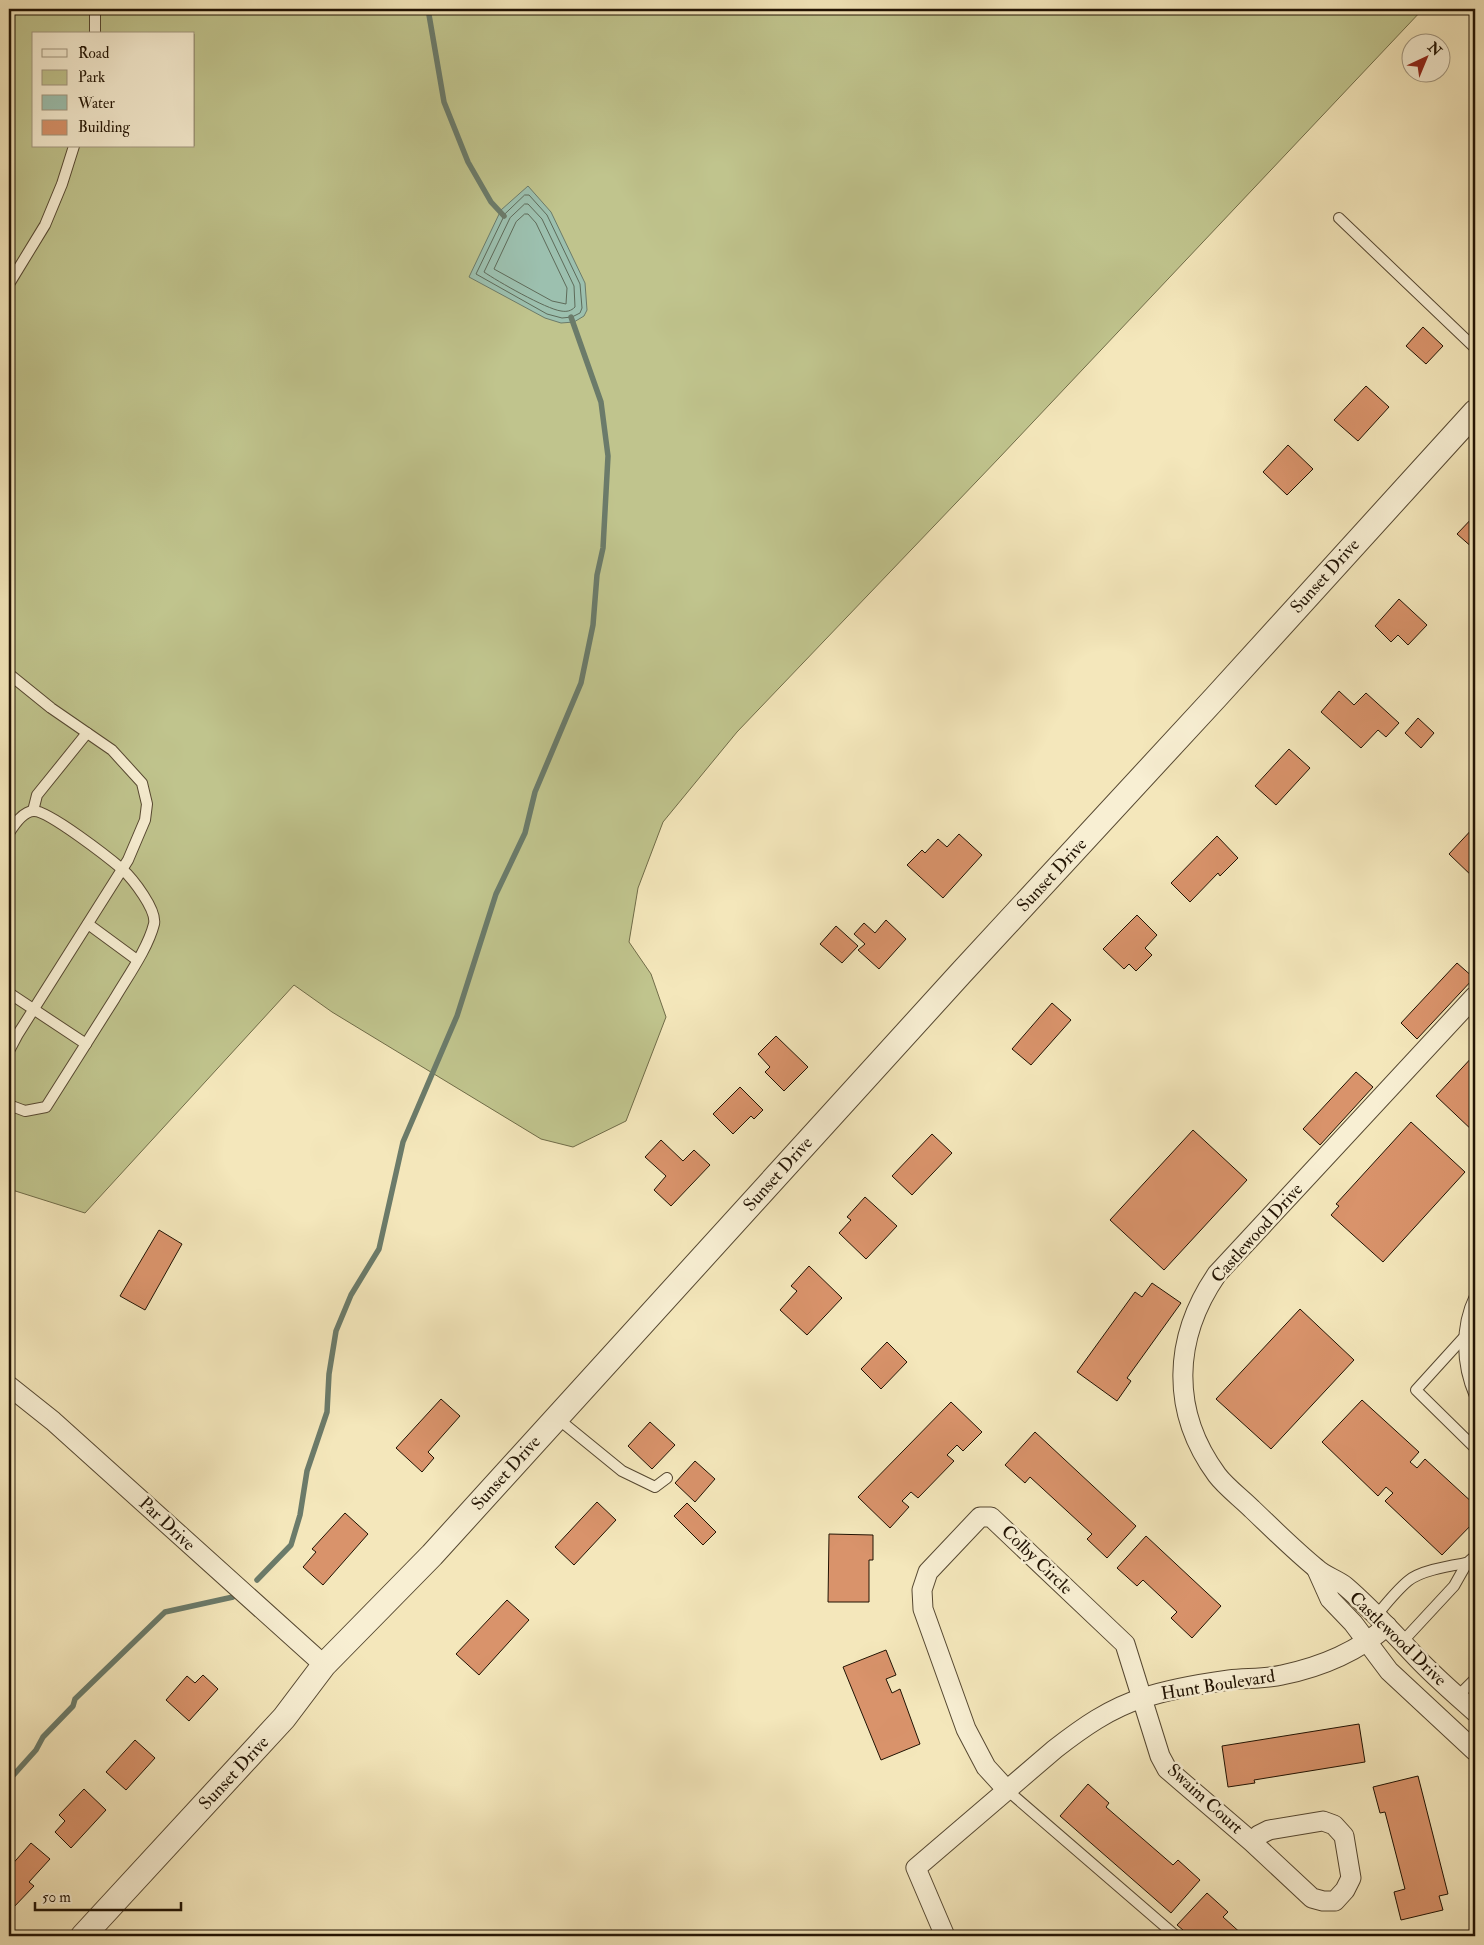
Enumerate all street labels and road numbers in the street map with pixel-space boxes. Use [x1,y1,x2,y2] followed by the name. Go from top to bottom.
[1285,533,1365,618] street label: Sunset Drive
[1012,833,1092,917] street label: Sunset Drive
[738,1131,818,1216] street label: Sunset Drive
[1206,1178,1308,1288] street label: Castlewood Drive
[466,1430,546,1515] street label: Sunset Drive
[134,1492,200,1556] street label: Par Drive
[996,1520,1078,1600] street label: Colby Circle
[1344,1587,1452,1692] street label: Castlewood Drive
[1159,1665,1277,1705] street label: Hunt Boulevard
[194,1731,274,1815] street label: Sunset Drive
[1162,1759,1248,1839] street label: Swaim Court

